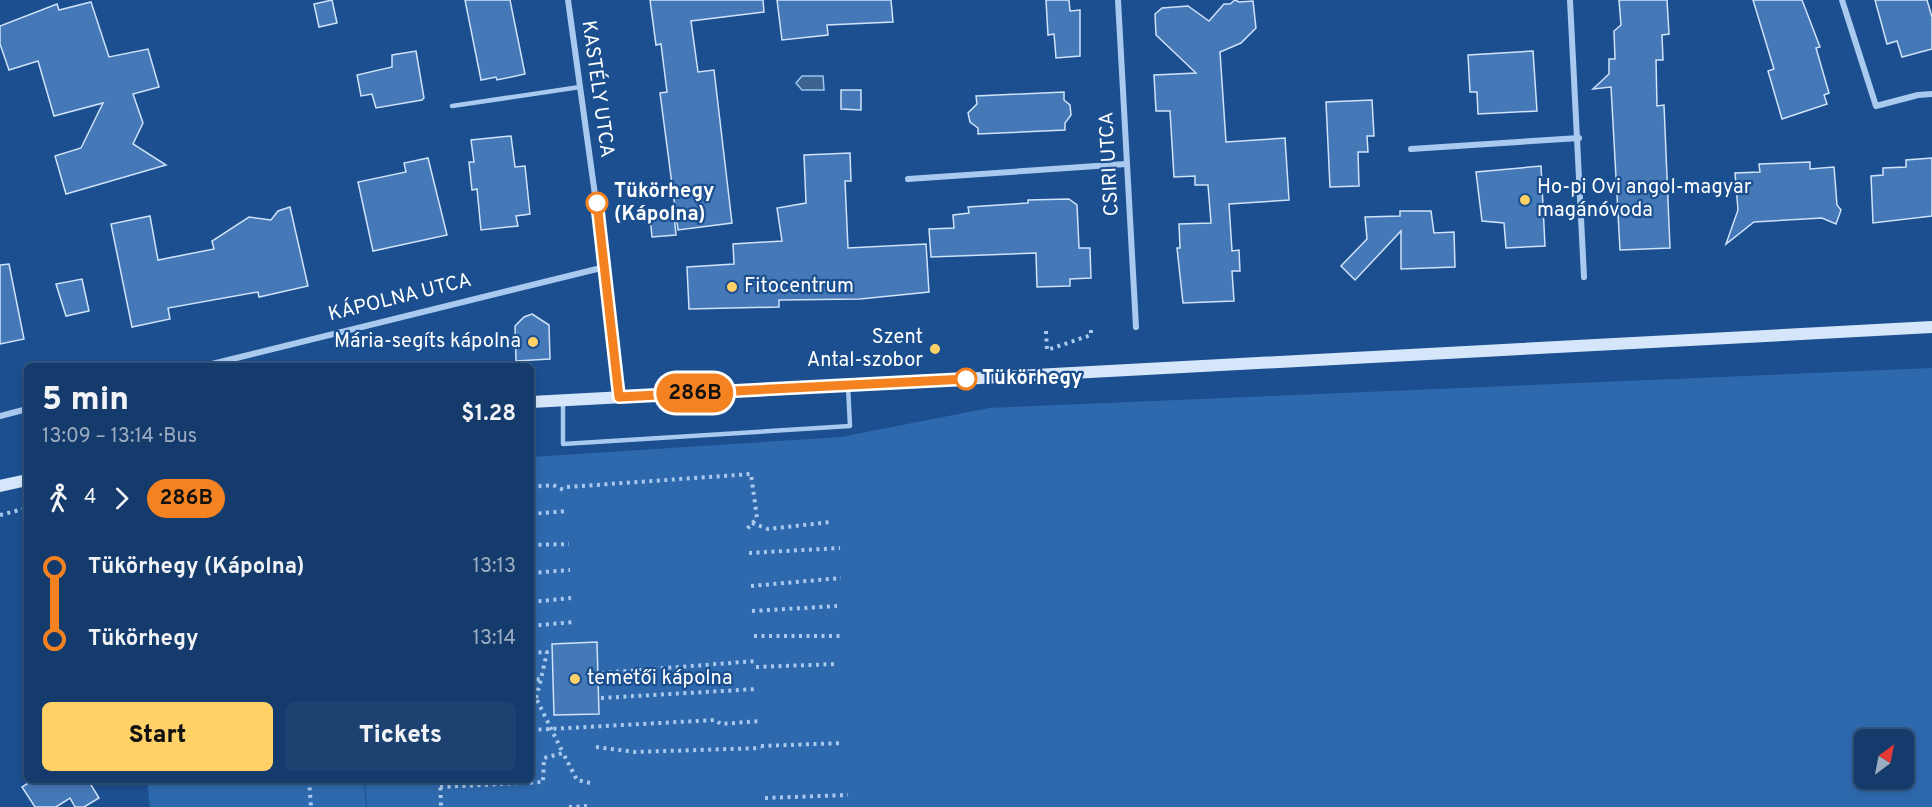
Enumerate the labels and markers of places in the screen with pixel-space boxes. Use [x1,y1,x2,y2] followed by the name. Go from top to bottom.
[1537,175,1752,224] place label: Ho-pi Ovi angol-magyar magánóvoda
[614,179,714,228] place label: Tükörhegy (Kápolna)
[586,192,608,214] marker: Tükörhegy (Kápolna)
[1518,193,1532,207] marker: Ho-pi Ovi angol-magyar magánóvoda
[744,274,854,300] place label: Fitocentrum
[725,280,739,294] marker: Fitocentrum
[807,325,923,374] place label: Szent Antal-szobor
[334,329,521,355] place label: Mária-segíts kápolna
[526,335,540,349] marker: Mária-segíts kápolna
[928,342,942,356] marker: Szent Antal-szobor
[982,366,1082,392] place label: Tükörhegy
[955,368,977,390] marker: Tükörhegy
[587,666,732,692] place label: temetői kápolna
[568,672,582,686] marker: temetői kápolna

